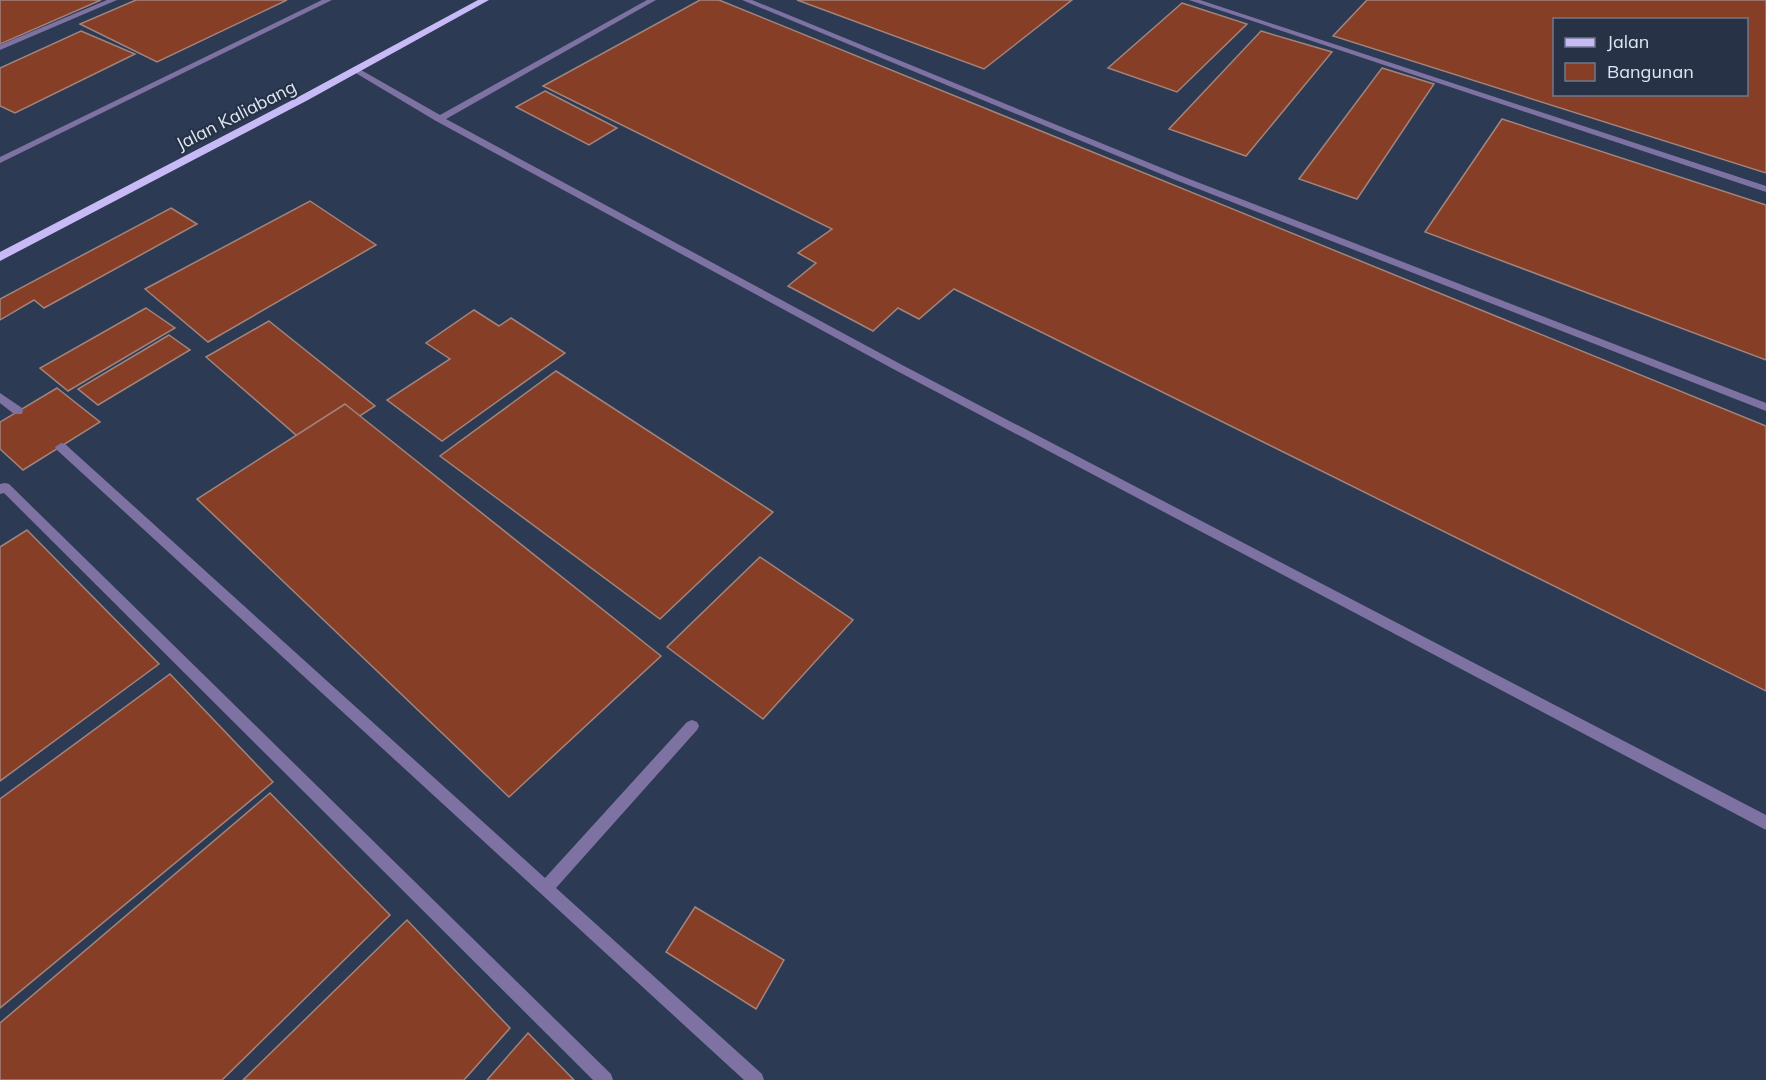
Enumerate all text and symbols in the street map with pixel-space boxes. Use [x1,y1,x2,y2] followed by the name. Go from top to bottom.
[1553,18,1748,96] legend
[1607,30,1649,53] text: Jalan
[1607,60,1694,83] text: Bangunan
[172,75,300,155] street label: Jalan Kaliabang

